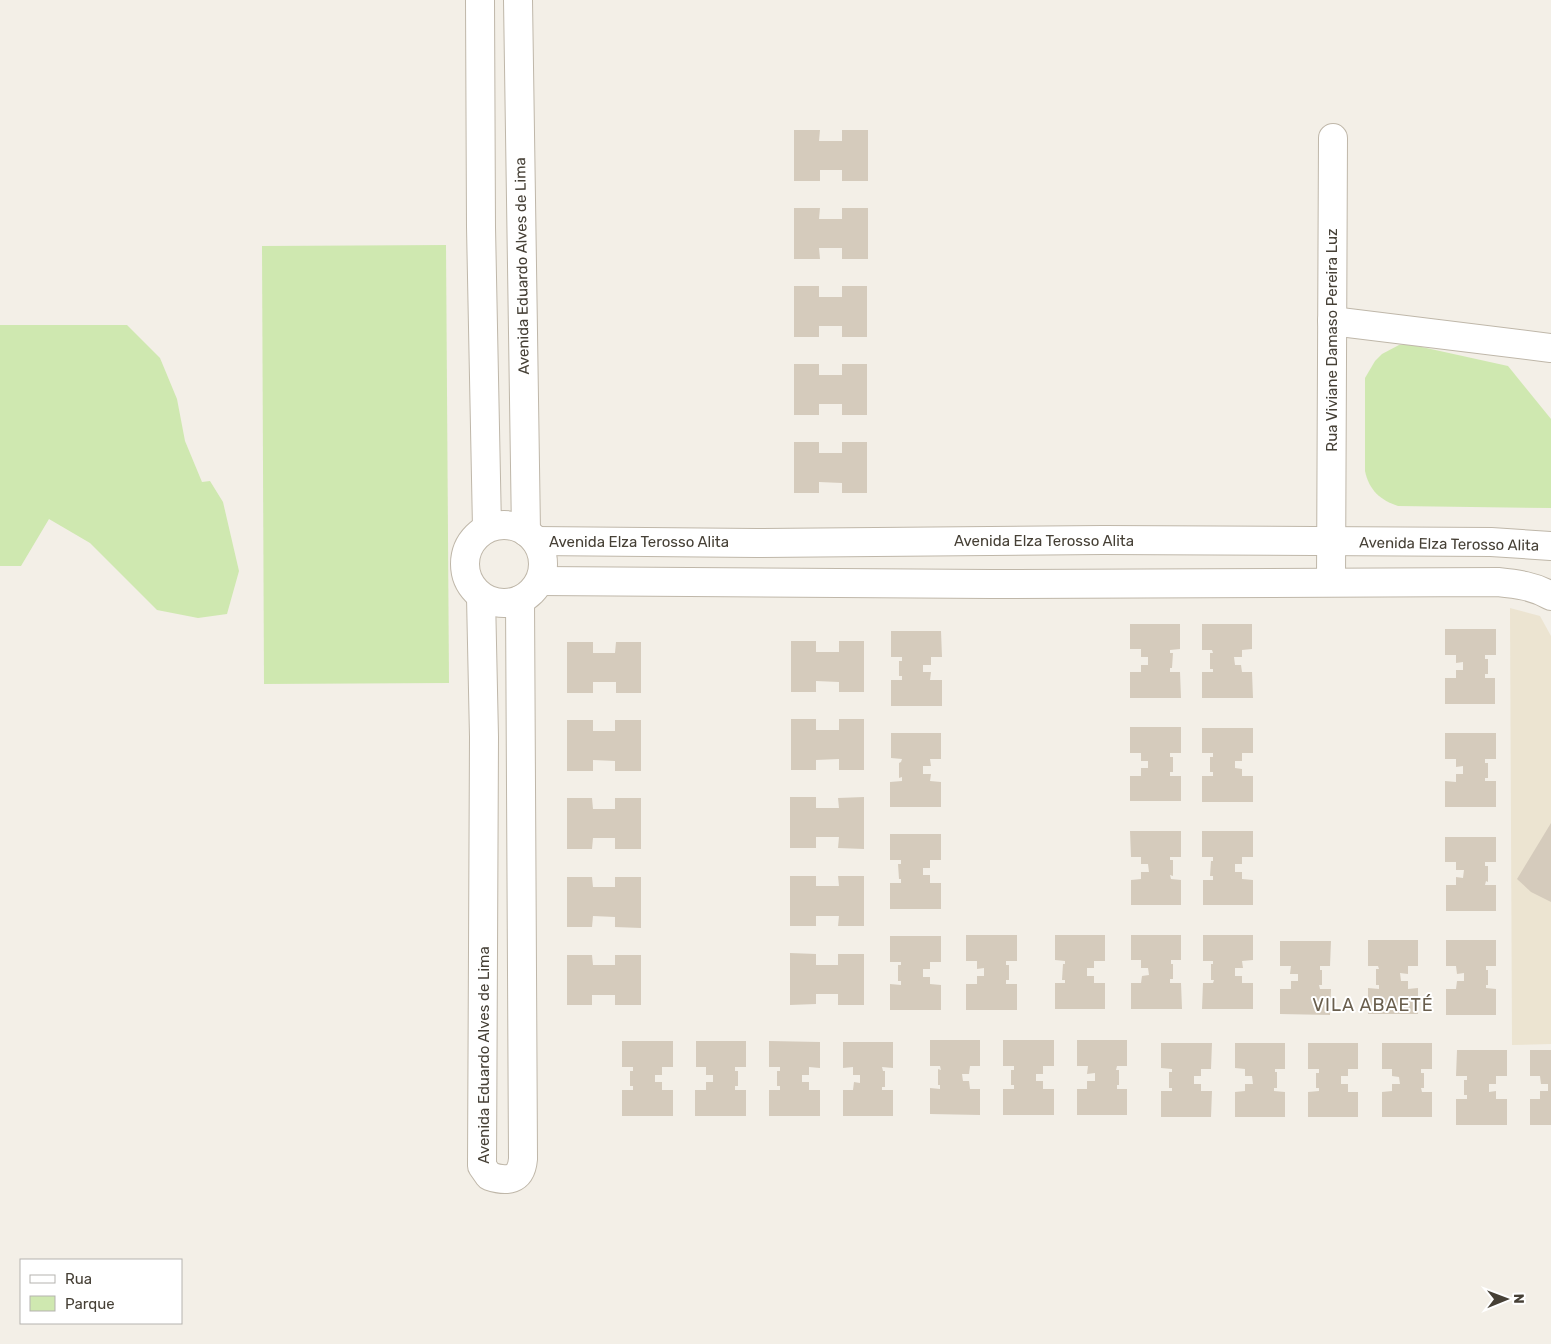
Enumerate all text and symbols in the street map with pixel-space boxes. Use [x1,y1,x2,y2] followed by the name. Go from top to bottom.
[511,157,533,375] street label: Avenida Eduardo Alves de Lima
[1323,228,1341,452] street label: Rua Viviane Damaso Pereira Luz
[954,532,1134,550] street label: Avenida Elza Terosso Alita
[549,533,729,551] street label: Avenida Elza Terosso Alita
[1359,533,1539,555] street label: Avenida Elza Terosso Alita
[475,946,493,1164] street label: Avenida Eduardo Alves de Lima
[1312,994,1434,1016] district label: VILA ABAETÉ
[20,1259,182,1324] legend
[65,1270,92,1288] text: Rua
[1481,1274,1531,1324] north arrow
[1510,1294,1527,1304] text: N
[65,1295,115,1313] text: Parque

